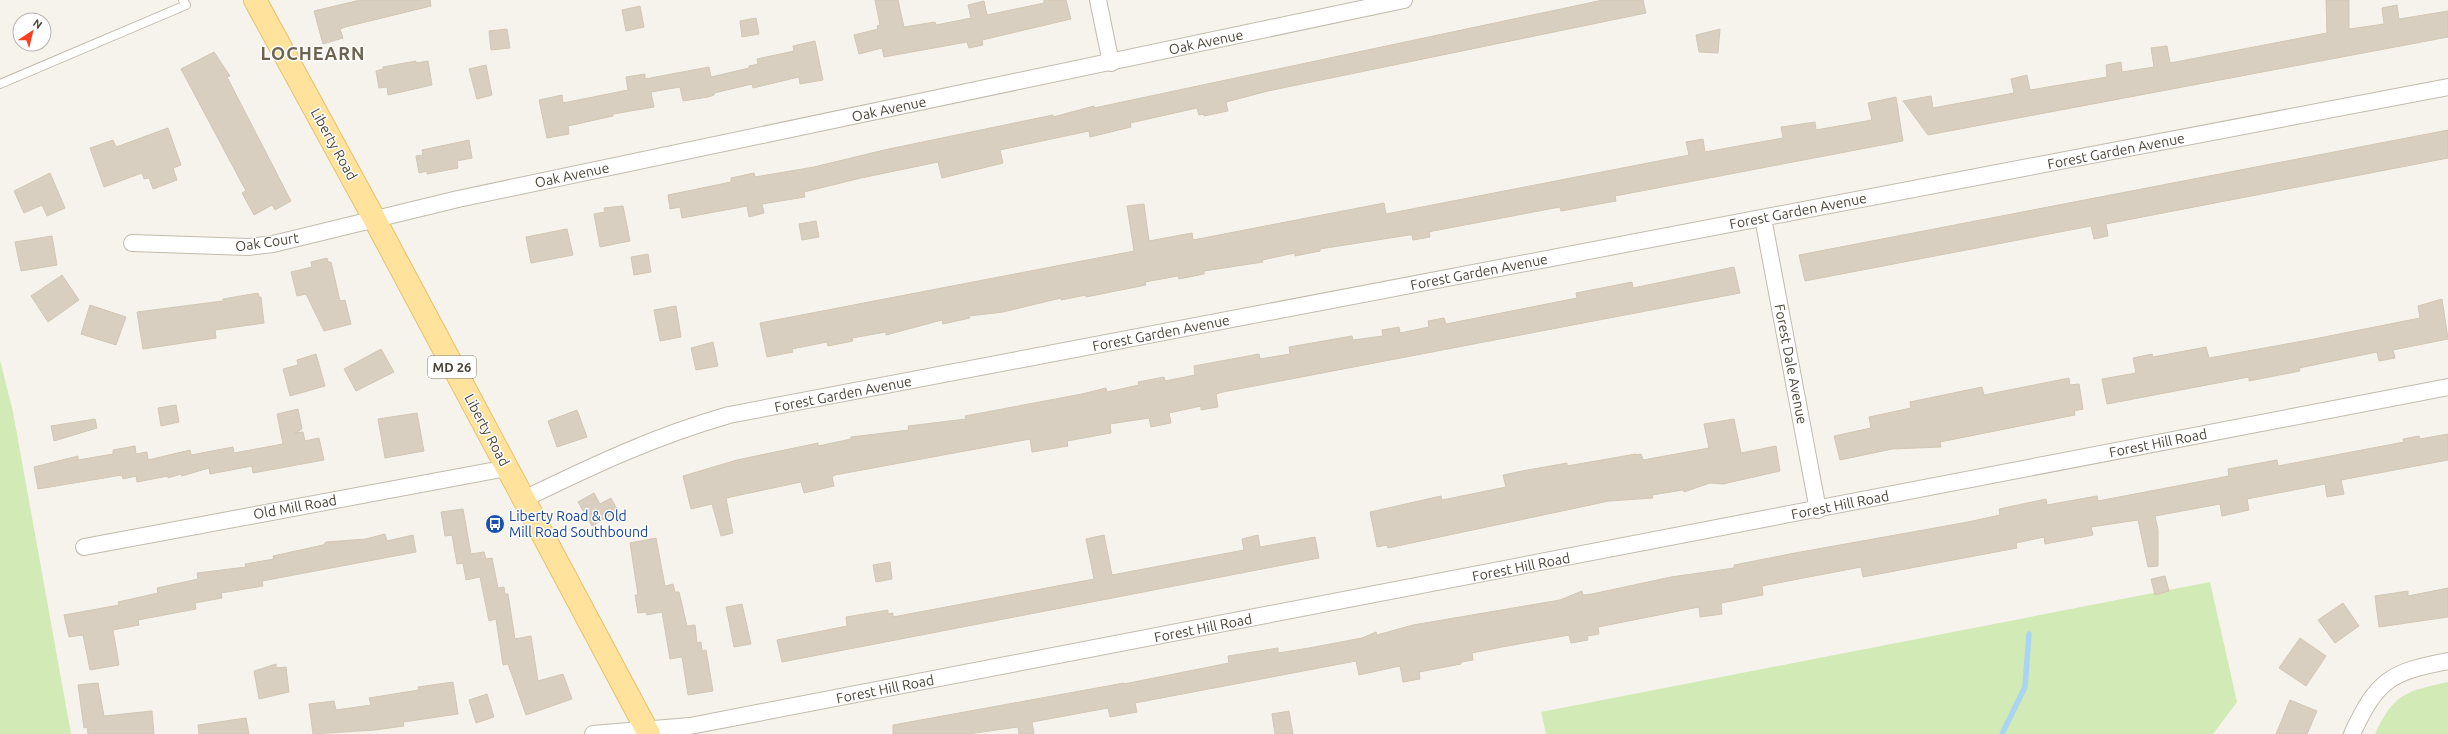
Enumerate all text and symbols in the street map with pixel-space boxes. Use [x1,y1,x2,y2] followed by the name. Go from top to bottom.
[12,12,52,52] north arrow
[31,17,45,31] text: N
[1167,26,1245,58] street label: Oak Avenue
[261,43,365,63] district label: LOCHEARN
[850,93,928,125] street label: Oak Avenue
[308,105,360,183] street label: Liberty Road
[2046,130,2186,172] street label: Forest Garden Avenue
[533,159,611,191] street label: Oak Avenue
[1728,190,1868,232] street label: Forest Garden Avenue
[234,230,300,254] street label: Oak Court
[1409,251,1549,293] street label: Forest Garden Avenue
[1771,302,1811,426] street label: Forest Dale Avenue
[1091,312,1231,354] street label: Forest Garden Avenue
[428,356,476,378] road number: MD 26
[773,373,913,415] street label: Forest Garden Avenue
[461,391,513,469] street label: Liberty Road
[2108,426,2208,460] street label: Forest Hill Road
[1790,488,1890,522] street label: Forest Hill Road
[252,492,338,522] street label: Old Mill Road
[509,508,648,540] place label: Liberty Road & Old Mill Road Southbound
[484,513,506,535] bus stop icon: Liberty Road & Old Mill Road Southbound
[1471,550,1571,584] street label: Forest Hill Road
[1153,611,1253,645] street label: Forest Hill Road
[835,672,935,706] street label: Forest Hill Road

